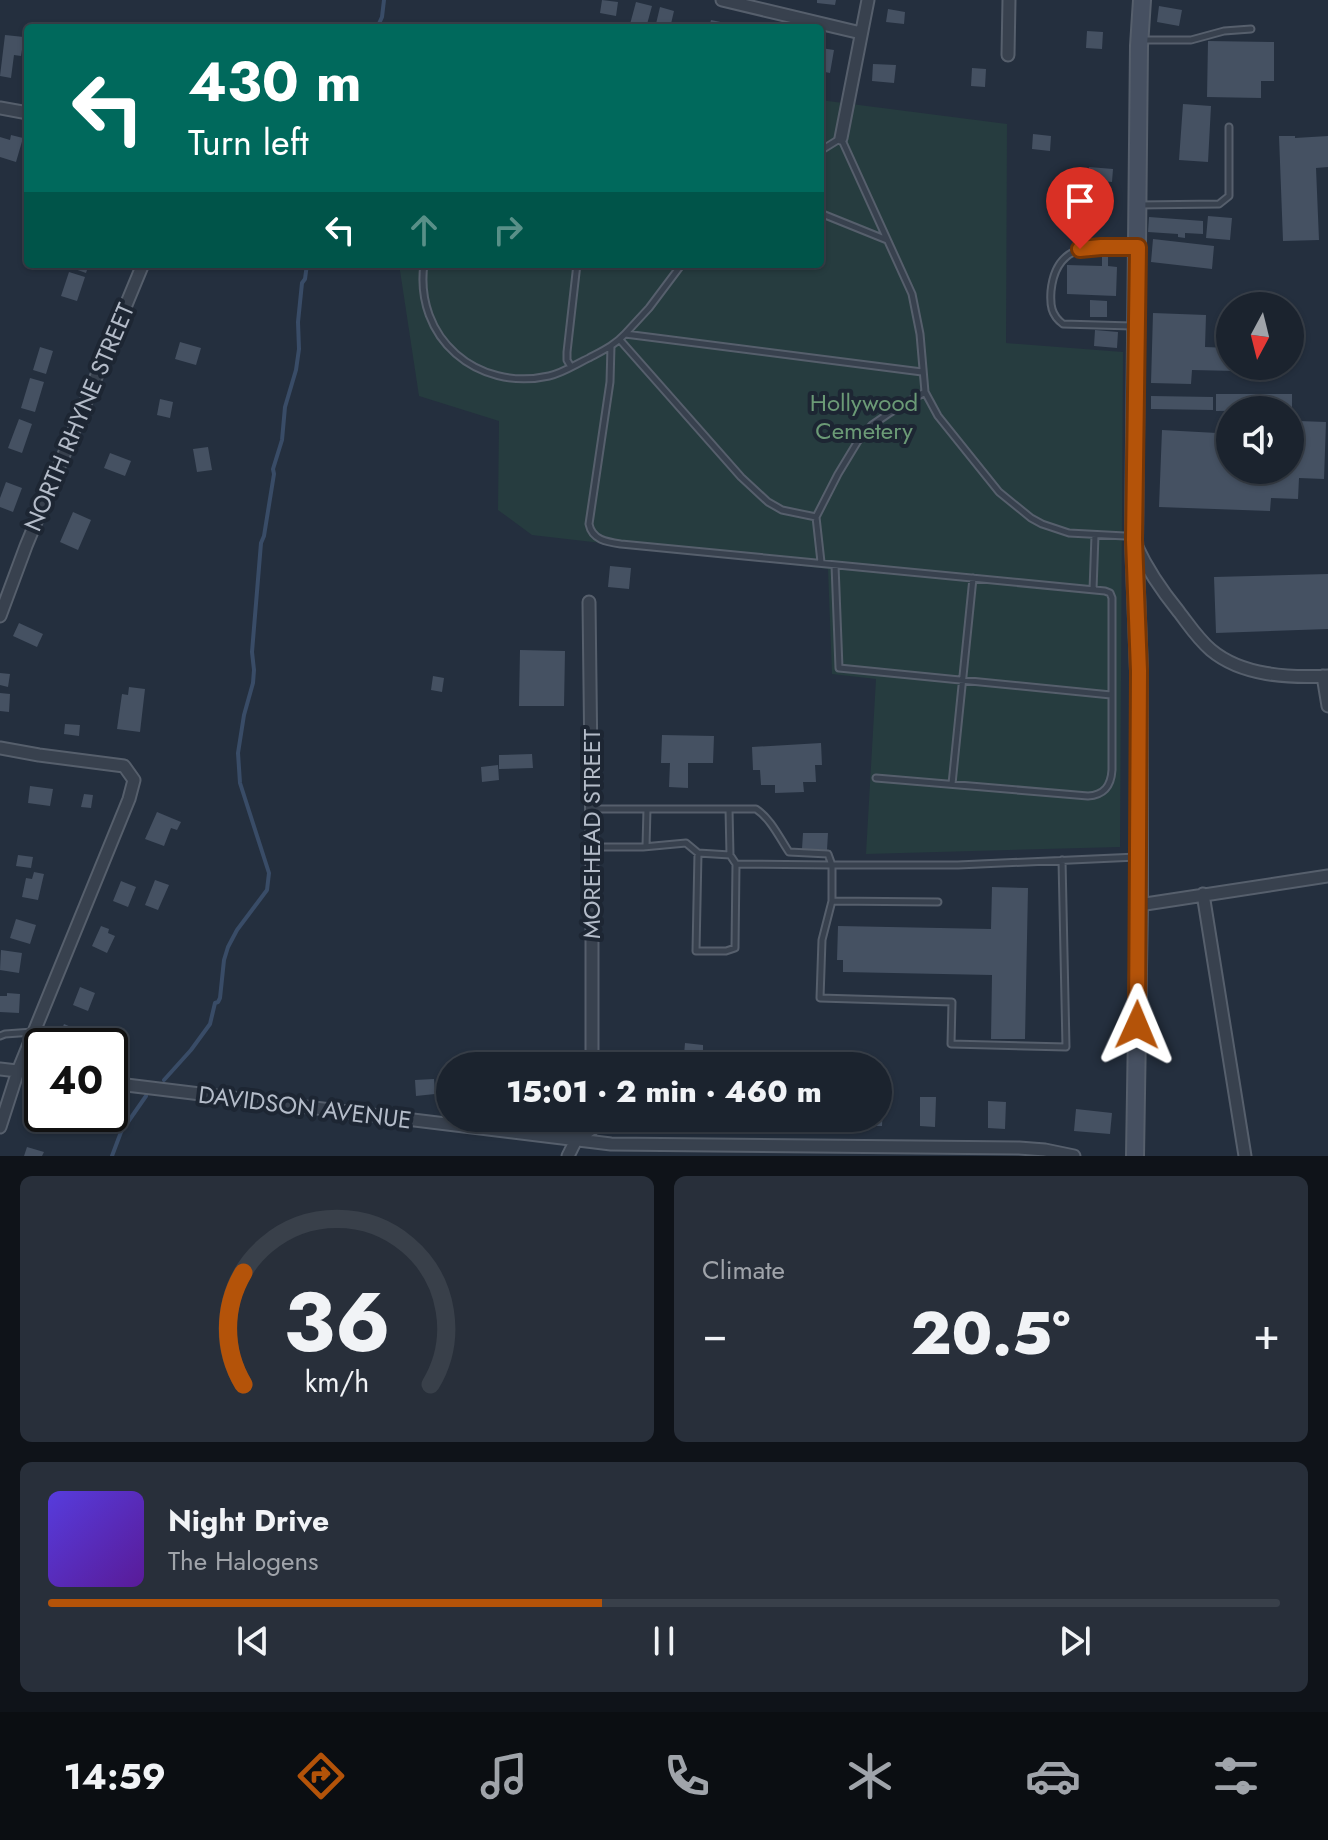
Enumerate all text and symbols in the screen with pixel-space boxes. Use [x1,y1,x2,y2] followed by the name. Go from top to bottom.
[188,41,362,122] text: 430 m
[56,56,160,160] icon: left
[188,116,309,168] text: Turn left
[1046,167,1114,249] pin
[1058,179,1102,223] icon: arrive
[318,208,362,252] icon: left
[402,208,446,252] icon: ahead
[486,208,530,252] icon: right
[1216,292,1304,380] north arrow
[1216,292,1304,484] map controls
[15,297,143,537] street label: NORTH RHYNE STREET
[810,385,918,448] park label: Hollywood Cemetery
[1216,396,1304,484] button: sound
[574,729,609,939] street label: MOREHEAD STREET
[1095,983,1179,1067] position arrow
[24,1028,128,1132] speed limit sign: 40
[506,1070,822,1113] text: 15:01 · 2 min · 460 m
[197,1077,413,1137] street label: DAVIDSON AVENUE
[702,1251,785,1289] text: Climate
[283,1262,391,1382] text: 36
[911,1290,1070,1377] text: 20.5°
[702,1302,728,1366] text: −
[1253,1302,1280,1366] text: +
[305,1361,369,1403] text: km/h
[168,1499,329,1542] text: Night Drive
[168,1542,319,1580] text: The Halogens
[231,1619,275,1663] icon: previous
[642,1619,686,1663] icon: pause
[1053,1619,1097,1663] icon: next
[293,1748,349,1804] icon: directions
[476,1748,532,1804] icon: music
[659,1748,715,1804] icon: phone
[842,1748,898,1804] icon: climate
[1025,1748,1081,1804] icon: car
[1208,1748,1264,1804] icon: filters
[64,1750,166,1802] text: 14:59

